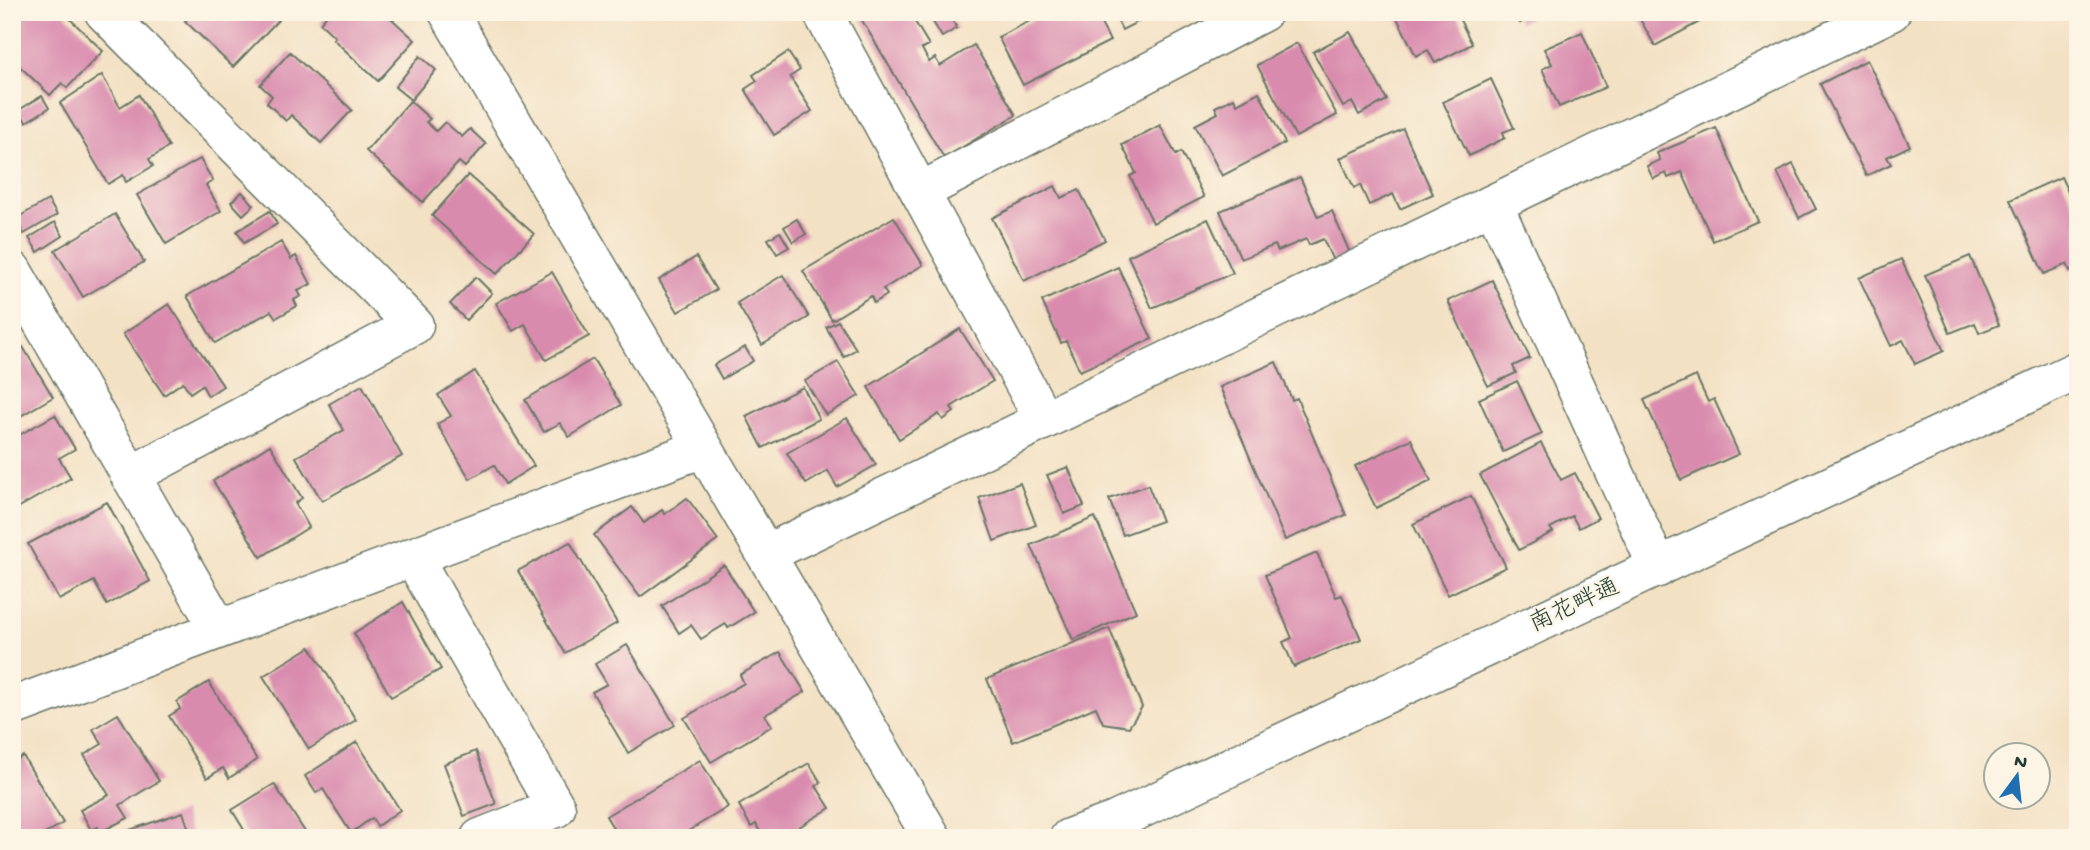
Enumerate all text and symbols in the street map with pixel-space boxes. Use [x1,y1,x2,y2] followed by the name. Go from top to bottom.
[1525,573,1625,640] street label: 南花畔通
[1982,742,2052,812] north arrow
[2012,750,2029,776] text: N

